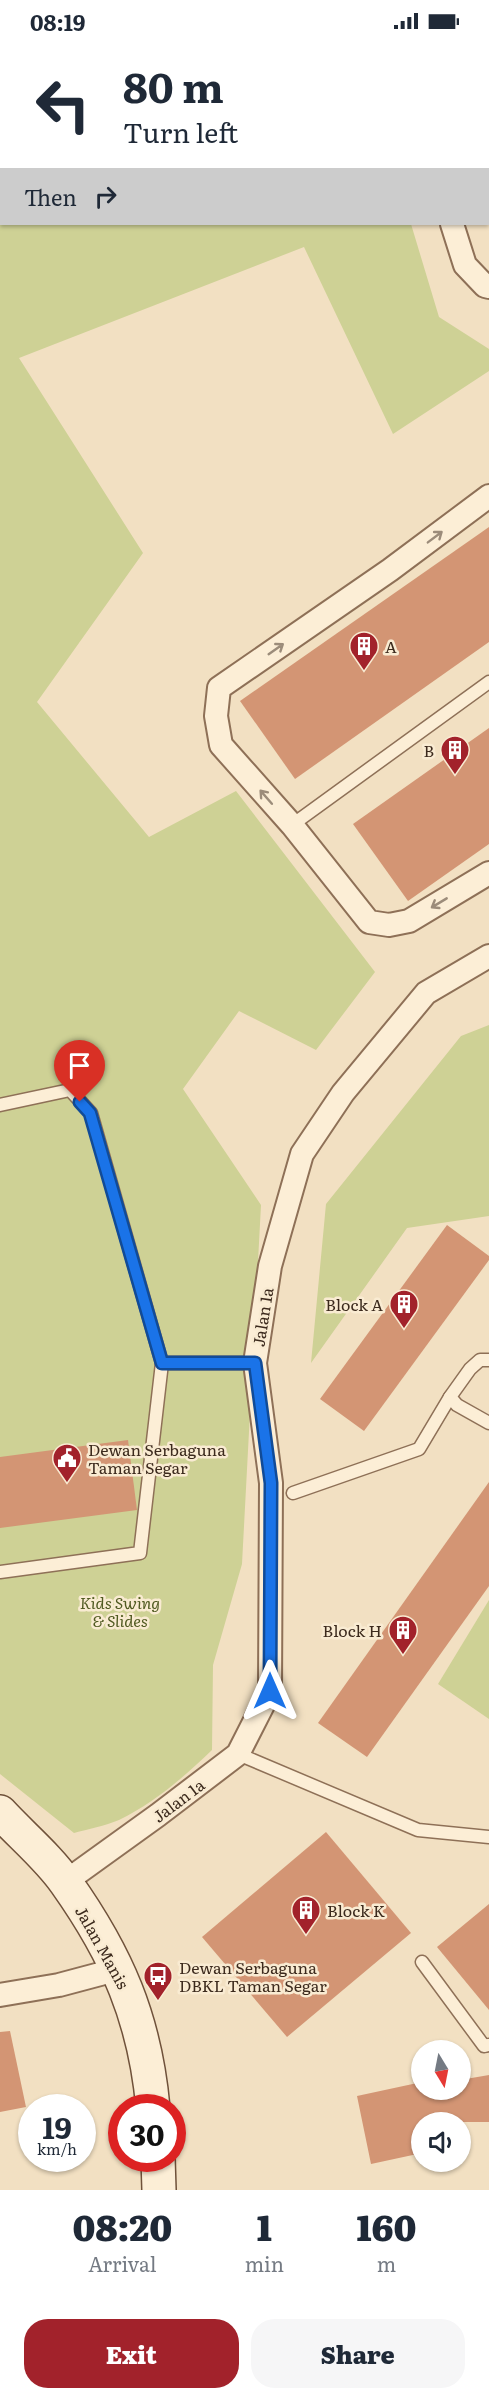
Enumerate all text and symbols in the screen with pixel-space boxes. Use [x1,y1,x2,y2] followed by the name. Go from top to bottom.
[30,5,86,38] text: 08:19
[123,54,224,116] text: 80 m
[24,66,102,144] icon: left
[123,111,238,151] text: Turn left
[24,180,77,213] text: Then
[89,180,122,213] icon: right
[426,531,442,543] one-way arrow
[348,630,380,672] building icon: A
[385,634,397,658] place label: A
[267,643,283,655] one-way arrow
[439,734,471,776] building icon: B
[423,738,434,762] place label: B
[260,789,273,805] one-way arrow
[431,898,448,910] one-way arrow
[54,1040,105,1102] pin
[63,1049,96,1082] icon: arrive
[245,1285,279,1348] street label: Jalan 1a
[388,1288,420,1330] building icon: Block A
[325,1292,383,1316] place label: Block A
[88,1437,226,1479] place label: Dewan Serbaguna Taman Segar
[51,1442,83,1484] public building icon: Dewan Serbaguna Taman Segar
[80,1590,160,1632] park label: Kids Swing & Slides
[387,1614,419,1656] building icon: Block H
[323,1618,382,1642] place label: Block H
[238,1659,302,1723] position arrow
[147,1772,209,1828] street label: Jalan 1a
[290,1894,322,1936] building icon: Block K
[327,1898,385,1922] place label: Block K
[70,1901,136,1993] street label: Jalan Manis
[179,1955,327,1997] place label: Dewan Serbaguna DBKL Taman Segar
[142,1960,174,2002] bus stop icon: Dewan Serbaguna DBKL Taman Segar
[411,2040,471,2100] north arrow
[411,2040,471,2172] map controls
[108,2094,186,2172] speed limit sign: 30
[42,2104,72,2148] text: 19
[411,2112,471,2172] button: sound
[37,2137,77,2160] text: km/h
[73,2199,172,2252] text: 08:20
[257,2199,272,2252] text: 1
[356,2199,417,2252] text: 160
[88,2248,156,2278] text: Arrival
[245,2248,284,2278] text: min
[377,2248,396,2278] text: m
[24,2319,239,2388] button: Exit
[251,2319,465,2388] button: Share

